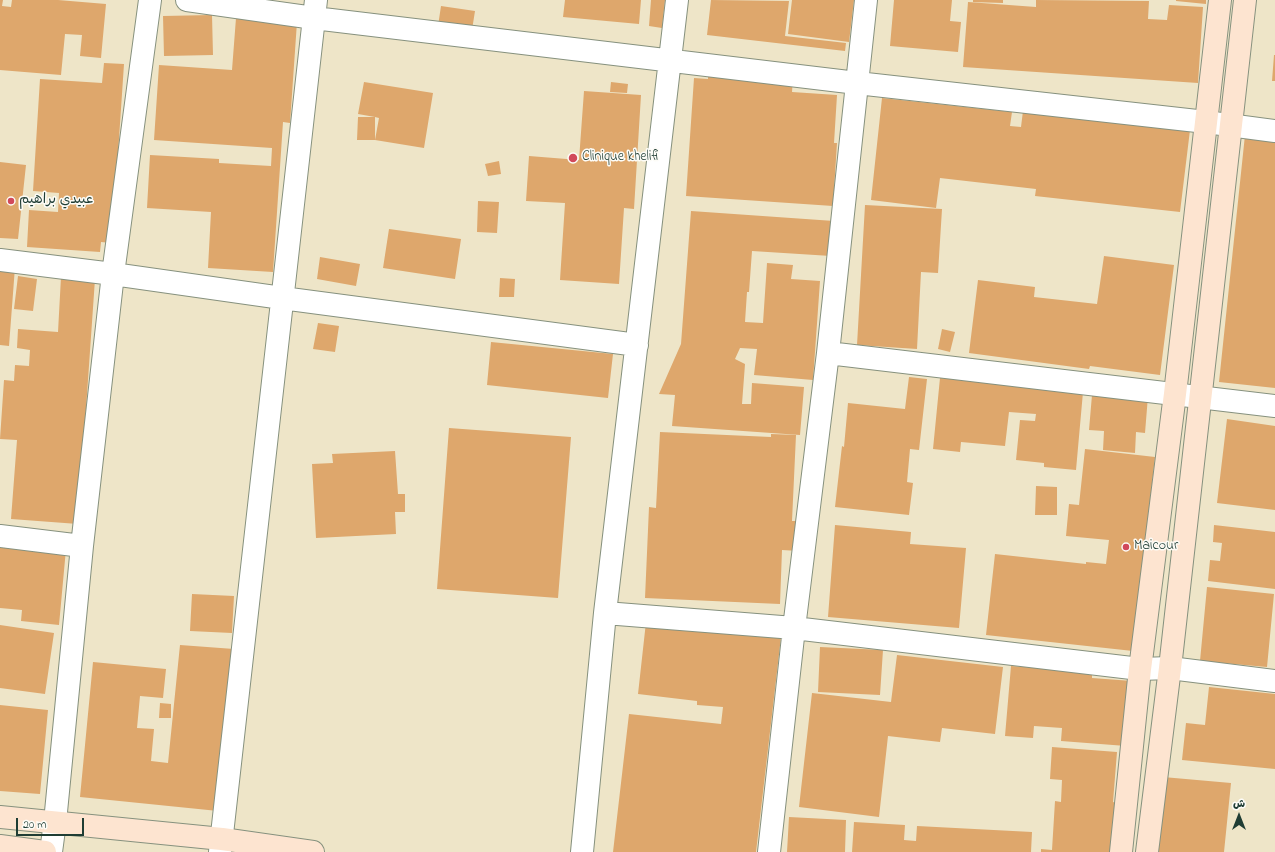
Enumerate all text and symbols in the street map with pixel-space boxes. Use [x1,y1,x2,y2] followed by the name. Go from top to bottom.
[582,150,660,166] place label: Clinique khelifi
[567,152,579,164] marker: Clinique khelifi
[19,193,93,209] place label: عبيدي براهيم
[6,196,16,206] marker: عبيدي براهيم
[1134,539,1178,555] place label: Maicour
[1121,542,1131,552] marker: Maicour
[1219,796,1259,836] north arrow
[1233,796,1245,812] text: ش
[18,810,86,836] scale bar
[23,816,46,834] text: 20 m

